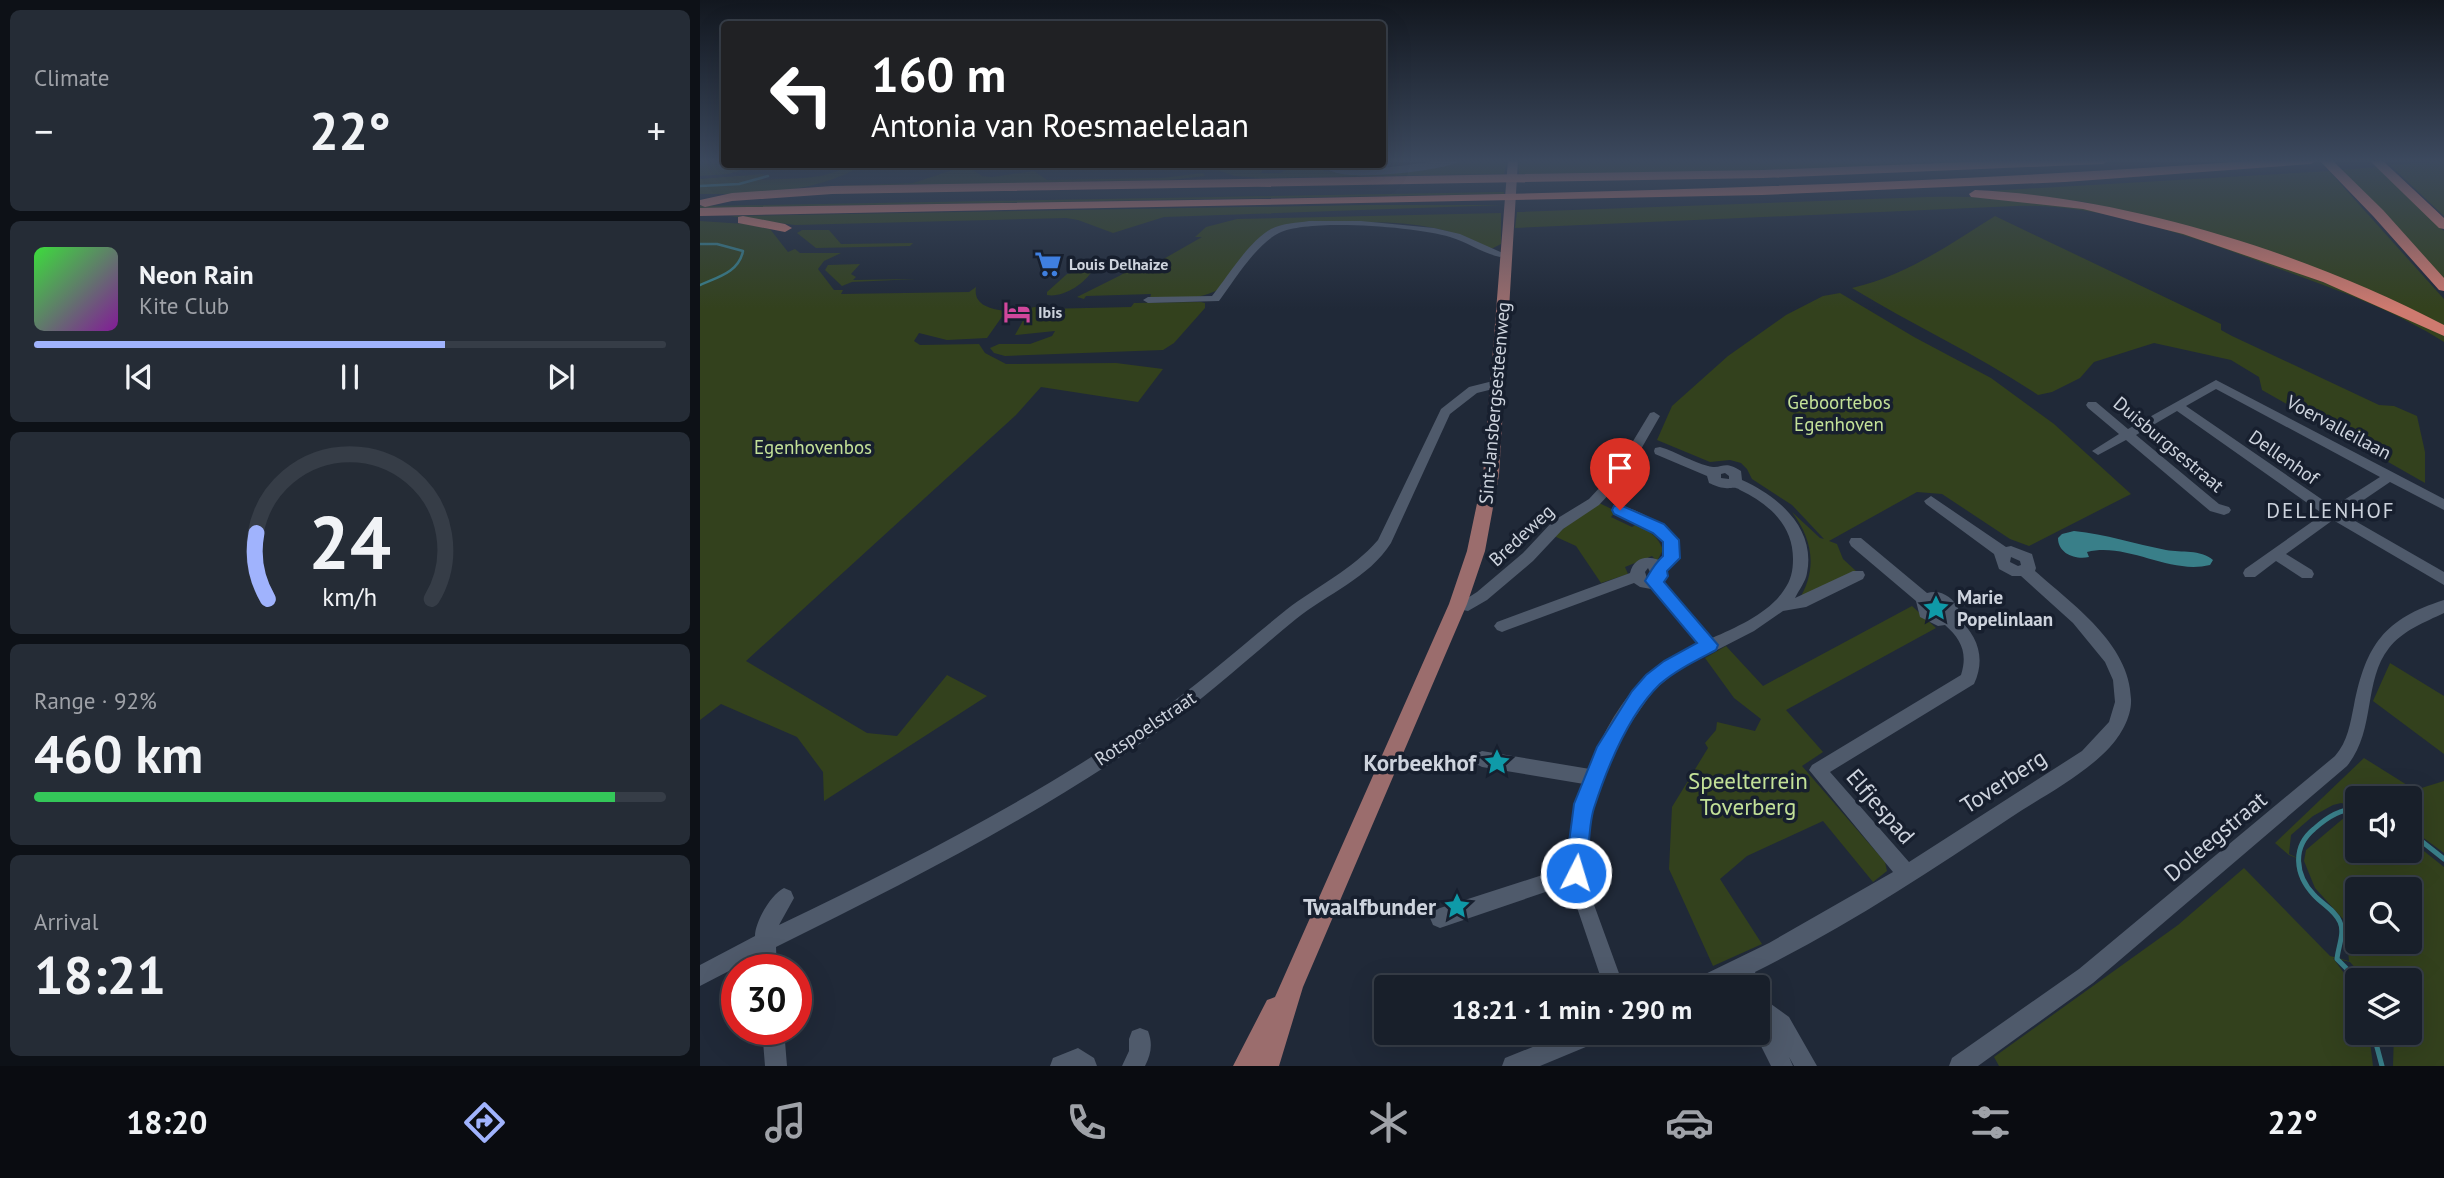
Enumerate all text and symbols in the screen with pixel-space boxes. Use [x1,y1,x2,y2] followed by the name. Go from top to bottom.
[871,42,1006,106] text: 160 m
[756,49,847,140] icon: left
[34,63,109,92] text: Climate
[309,97,391,164] text: 22°
[871,104,1249,146] text: Antonia van Roesmaelelaan
[34,106,53,155] text: −
[647,106,666,155] text: +
[1033,249,1063,279] supermarket icon: Louis Delhaize
[1069,254,1168,274] place label: Louis Delhaize
[139,258,254,291] text: Neon Rain
[139,291,229,320] text: Kite Club
[1002,297,1032,327] hotel icon: Ibis
[1473,301,1515,505] street label: Sint-Jansbergsesteenweg
[1038,302,1062,322] place label: Ibis
[120,358,158,396] icon: previous
[331,358,369,396] icon: pause
[542,358,580,396] icon: next
[2282,389,2395,465] street label: Voervalleilaan
[1787,390,1891,436] park label: Geboortebos Egenhoven
[2109,391,2230,498] street label: Duisburgsestraat
[2244,424,2324,490] street label: Dellenhof
[754,435,872,459] park label: Egenhovenbos
[1590,438,1650,510] pin
[1601,449,1639,487] icon: arrive
[309,495,391,589] text: 24
[2266,497,2396,524] district label: DELLENHOF
[1483,499,1559,571] street label: Bredeweg
[323,581,377,613] text: km/h
[1957,585,2053,631] place label: Marie Popelinlaan
[1921,593,1951,623] place icon: Marie Popelinlaan
[1090,685,1201,771] street label: Rotspoelstraat
[34,686,157,715] text: Range · 92%
[34,720,203,787] text: 460 km
[1955,743,2051,819] street label: Toverberg
[1482,747,1512,777] place icon: Korbeekhof
[1364,748,1478,777] place label: Korbeekhof
[1840,762,1922,850] street label: Elfjespad
[1688,766,1808,821] park label: Speelterrein Toverberg
[2158,785,2272,887] street label: Doleegstraat
[2345,786,2422,1045] map controls
[2345,786,2422,863] button: sound
[1539,836,1613,910] position arrow
[2345,877,2422,954] button: search
[1442,891,1472,921] place icon: Twaalfbunder
[1303,892,1437,921] place label: Twaalfbunder
[34,907,98,936] text: Arrival
[34,941,166,1008] text: 18:21
[721,954,812,1045] speed limit sign: 30
[2345,968,2422,1045] button: layers
[1452,993,1692,1026] text: 18:21 · 1 min · 290 m
[460,1098,509,1147] icon: directions
[761,1098,810,1147] icon: music
[1062,1098,1111,1147] icon: phone
[1364,1098,1413,1147] icon: climate
[1665,1098,1714,1147] icon: car
[1966,1098,2015,1147] icon: filters
[126,1101,207,1143] text: 18:20
[2268,1101,2318,1143] text: 22°

